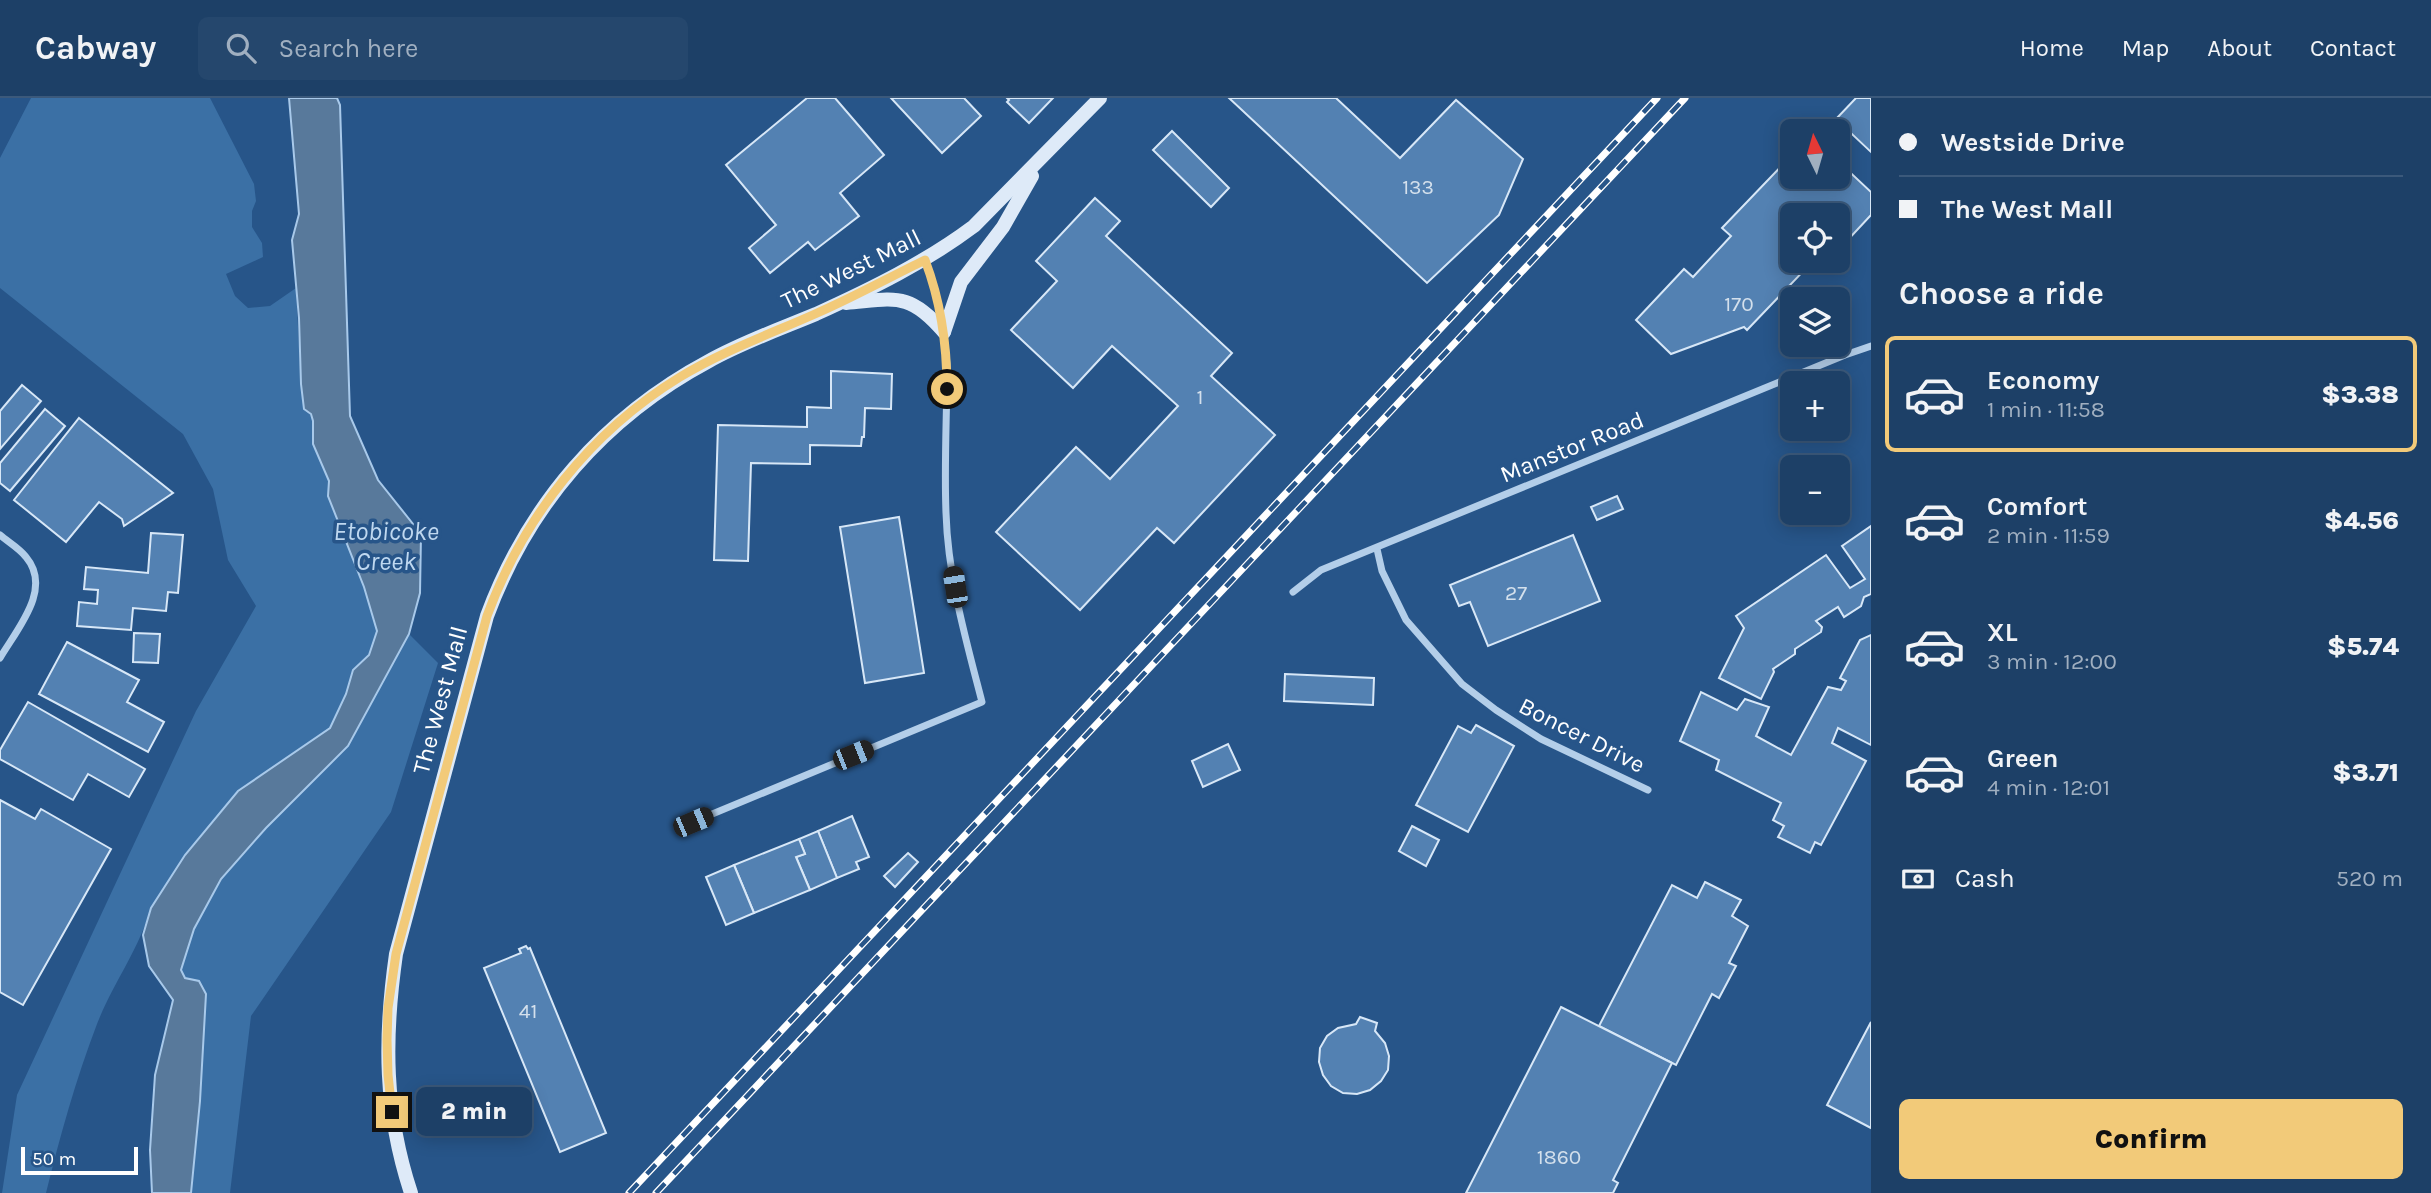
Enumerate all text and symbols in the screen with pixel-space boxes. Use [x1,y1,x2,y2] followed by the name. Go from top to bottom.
[198,17,688,80] search box
[35,29,156,67] text: Cabway
[222,29,260,67] icon: search
[278,33,418,64] text: Search here
[2020,34,2084,62] text: Home
[2122,34,2169,62] text: Map
[2207,34,2272,62] text: About
[2310,34,2396,62] text: Contact
[1780,119,1850,189] north arrow
[1780,119,1850,525] map controls
[1941,127,2125,158] text: Westside Drive
[1402,175,1434,199] house number: 133
[1941,194,2113,225] text: The West Mall
[1780,203,1850,273] button: locate
[777,223,925,315] street label: The West Mall
[1899,275,2104,312] text: Choose a ride
[1780,287,1850,357] button: layers
[1724,292,1754,316] house number: 170
[1903,363,1966,426] icon: car
[1987,365,2099,396] text: Economy
[1780,371,1850,441] button: +
[931,373,963,405] route start
[2321,379,2399,410] text: $3.38
[1197,385,1203,409] house number: 1
[1987,396,2105,423] text: 1 min · 11:58
[1496,405,1648,489] street label: Manstor Road
[1780,455,1850,525] button: −
[1903,489,1966,552] icon: car
[1987,491,2088,522] text: Comfort
[2324,505,2399,536] text: $4.56
[333,516,439,577] water label: Etobicoke Creek
[1987,522,2110,549] text: 2 min · 11:59
[942,565,969,609] car
[1505,581,1527,605] house number: 27
[1903,615,1966,678] icon: car
[1987,617,2018,648] text: XL
[407,623,473,777] street label: The West Mall
[2327,631,2399,662] text: $5.74
[1987,648,2117,675] text: 3 min · 12:00
[1514,691,1650,779] street label: Boncer Drive
[830,737,877,773] car
[1903,741,1966,804] icon: car
[1987,743,2059,774] text: Green
[2332,757,2399,788] text: $3.71
[1987,774,2110,801] text: 4 min · 12:01
[670,804,717,840] car
[1899,860,1937,898] icon: cash
[1955,863,2015,894] text: Cash
[2336,865,2403,892] text: 520 m
[519,999,537,1023] house number: 41
[416,1088,532,1136] callout: 2 min
[376,1096,408,1128] route end
[441,1098,507,1125] text: 2 min
[1899,1099,2403,1179] button: Confirm
[21,1144,138,1176] scale bar
[1537,1145,1581,1169] house number: 1860
[32,1148,76,1170] text: 50 m

